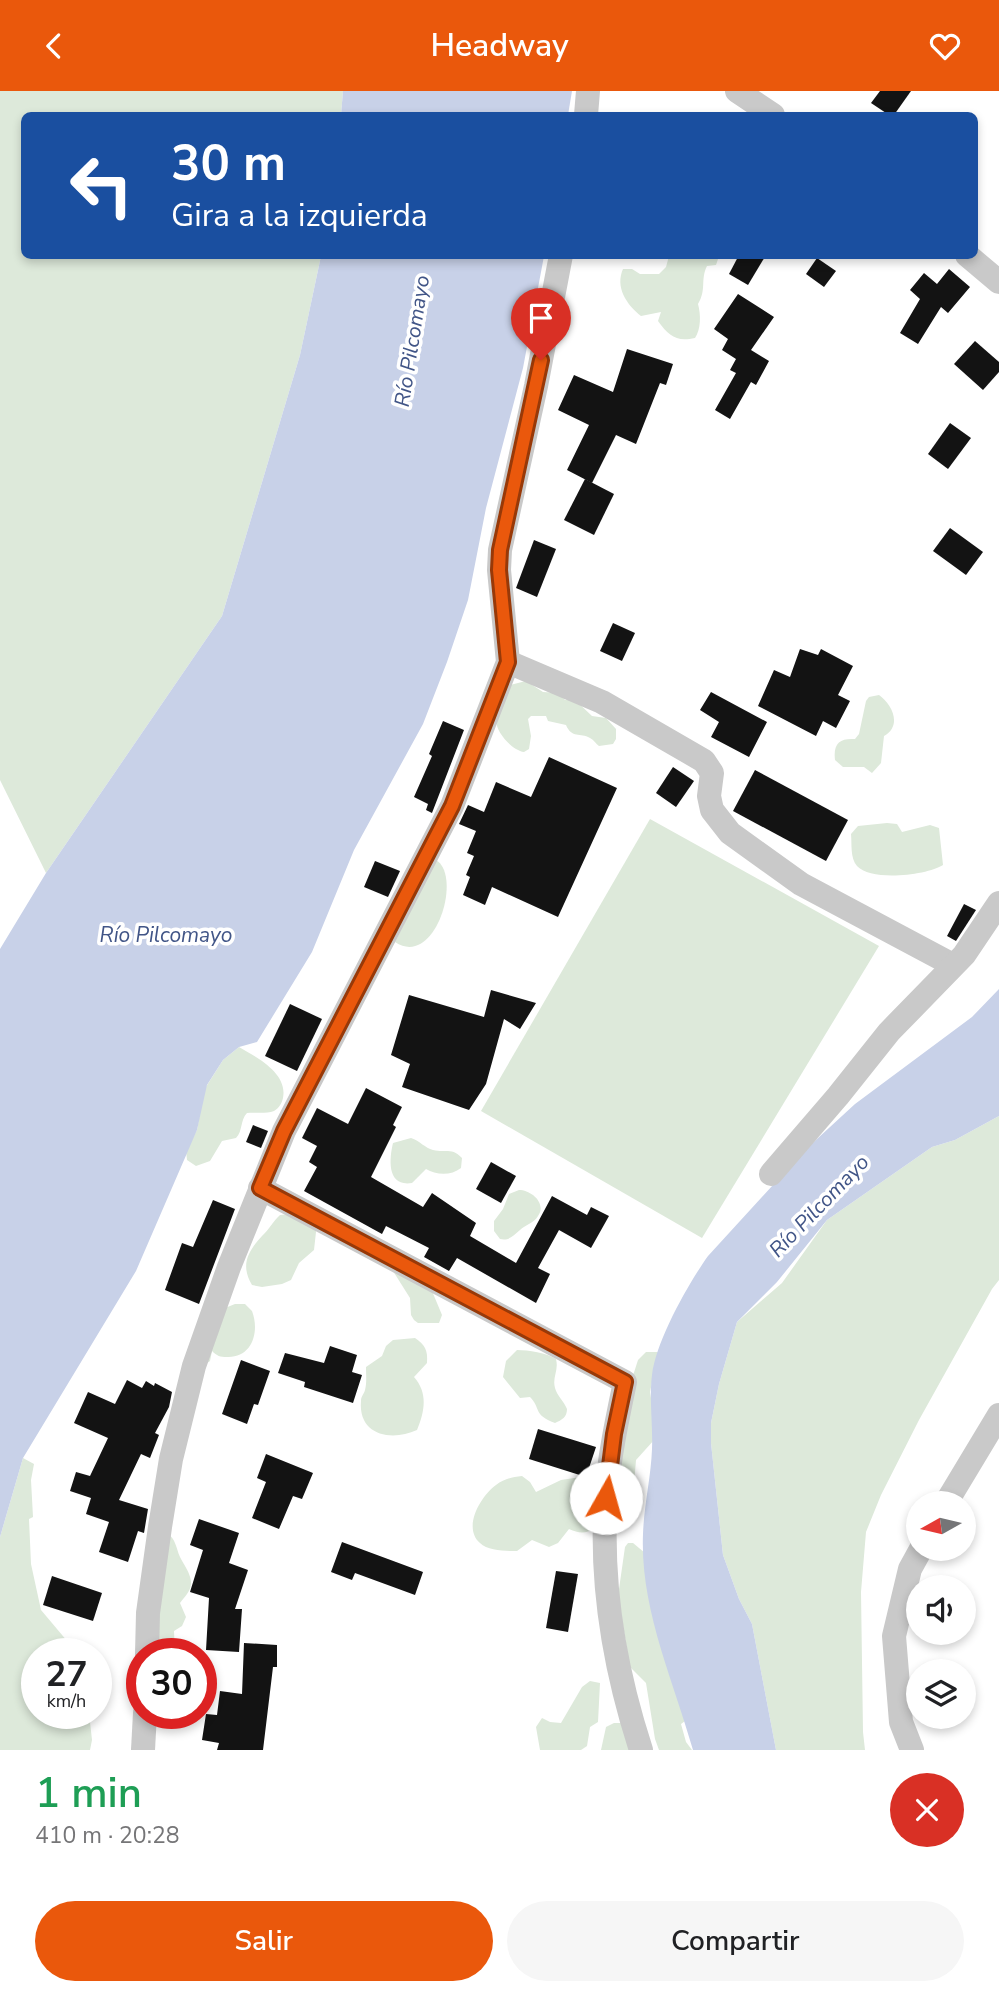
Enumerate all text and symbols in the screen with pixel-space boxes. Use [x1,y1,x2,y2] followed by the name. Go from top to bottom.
[430,24,569,67] text: Headway
[35,27,73,65] icon: back
[926,27,964,65] icon: heart
[171,130,286,197] text: 30 m
[56,140,147,231] icon: left
[171,194,428,237] text: Gira a la izquierda
[388,273,436,409] water label: Río Pilcomayo
[511,288,571,360] pin
[522,299,560,337] icon: arrive
[100,921,232,949] water label: Río Pilcomayo
[763,1149,875,1263] water label: Río Pilcomayo
[569,1461,643,1535] position arrow
[906,1491,976,1561] north arrow
[906,1491,976,1729] map controls
[906,1575,976,1645] button: sound
[126,1638,217,1729] speed limit sign: 30
[45,1651,88,1698] text: 27
[906,1659,976,1729] button: layers
[47,1689,86,1713] text: km/h
[35,1765,142,1822] text: 1 min
[890,1773,964,1847] button: close
[35,1820,180,1851] text: 410 m · 20:28
[35,1901,493,1981] button: Salir
[507,1901,964,1981] button: Compartir

